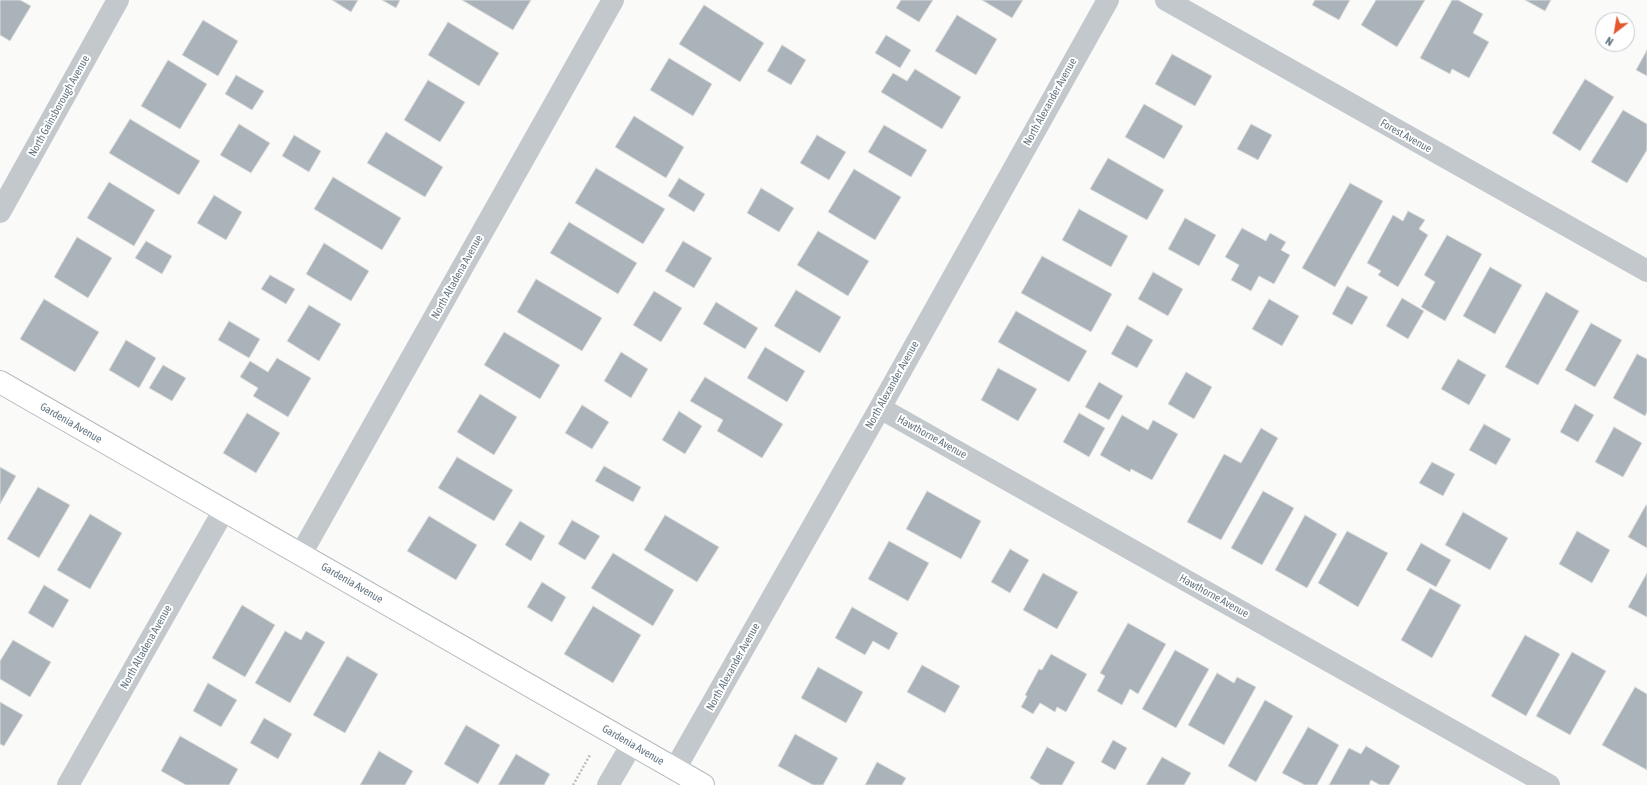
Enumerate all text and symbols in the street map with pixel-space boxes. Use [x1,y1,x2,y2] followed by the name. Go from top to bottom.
[1595,12,1635,52] north arrow
[1603,35,1615,48] text: N
[26,53,92,159] street label: North Gainsborough Avenue
[1020,56,1080,148] street label: North Alexander Avenue
[1378,117,1434,155] street label: Forest Avenue
[428,233,486,321] street label: North Altadena Avenue
[862,339,922,431] street label: North Alexander Avenue
[38,400,104,446] street label: Gardenia Avenue
[895,412,969,462] street label: Hawthorne Avenue
[319,560,385,606] street label: Gardenia Avenue
[1177,571,1251,621] street label: Hawthorne Avenue
[117,603,175,691] street label: North Altadena Avenue
[703,621,763,713] street label: North Alexander Avenue
[600,722,666,768] street label: Gardenia Avenue

